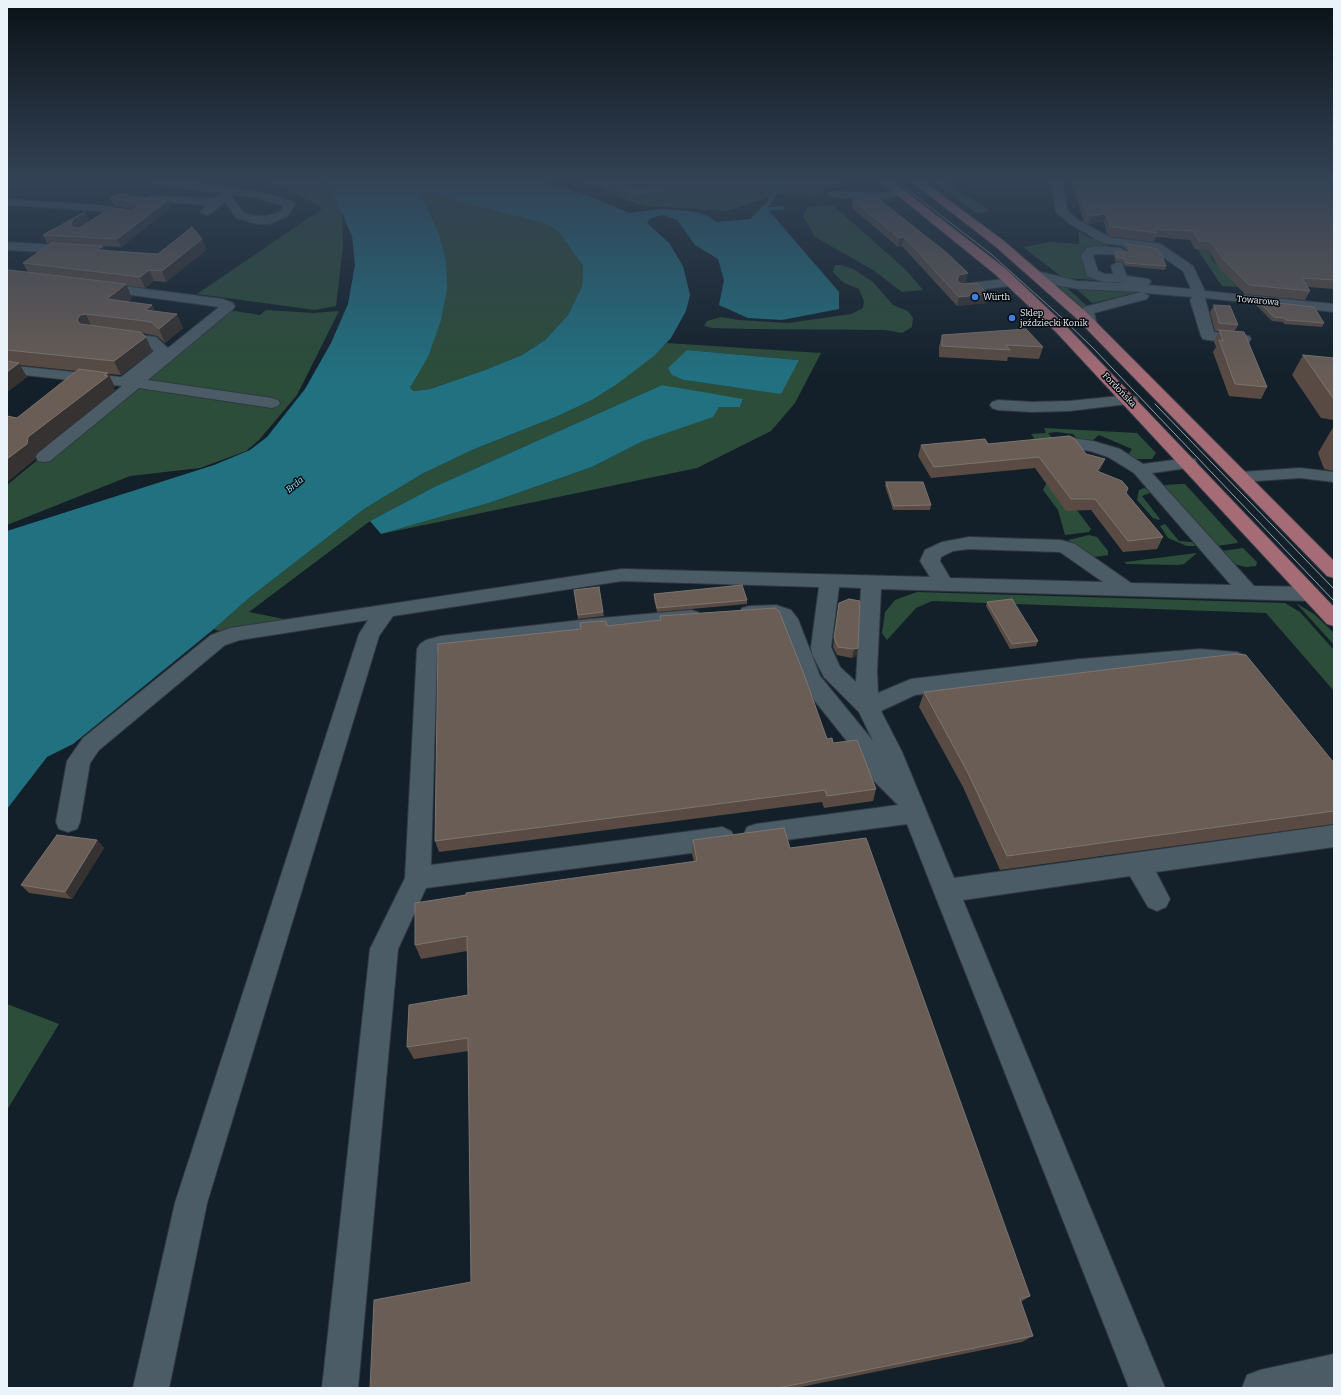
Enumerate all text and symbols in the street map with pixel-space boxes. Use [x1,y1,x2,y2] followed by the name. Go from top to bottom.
[970,292,980,302] marker: Würth
[983,292,1010,302] place label: Würth
[1236,294,1280,308] street label: Towarowa
[1020,308,1087,329] place label: Sklep jeździecki Konik
[1007,313,1017,323] marker: Sklep jeździecki Konik
[1100,370,1138,410] street label: Fordońska
[284,475,306,495] water label: Brda

